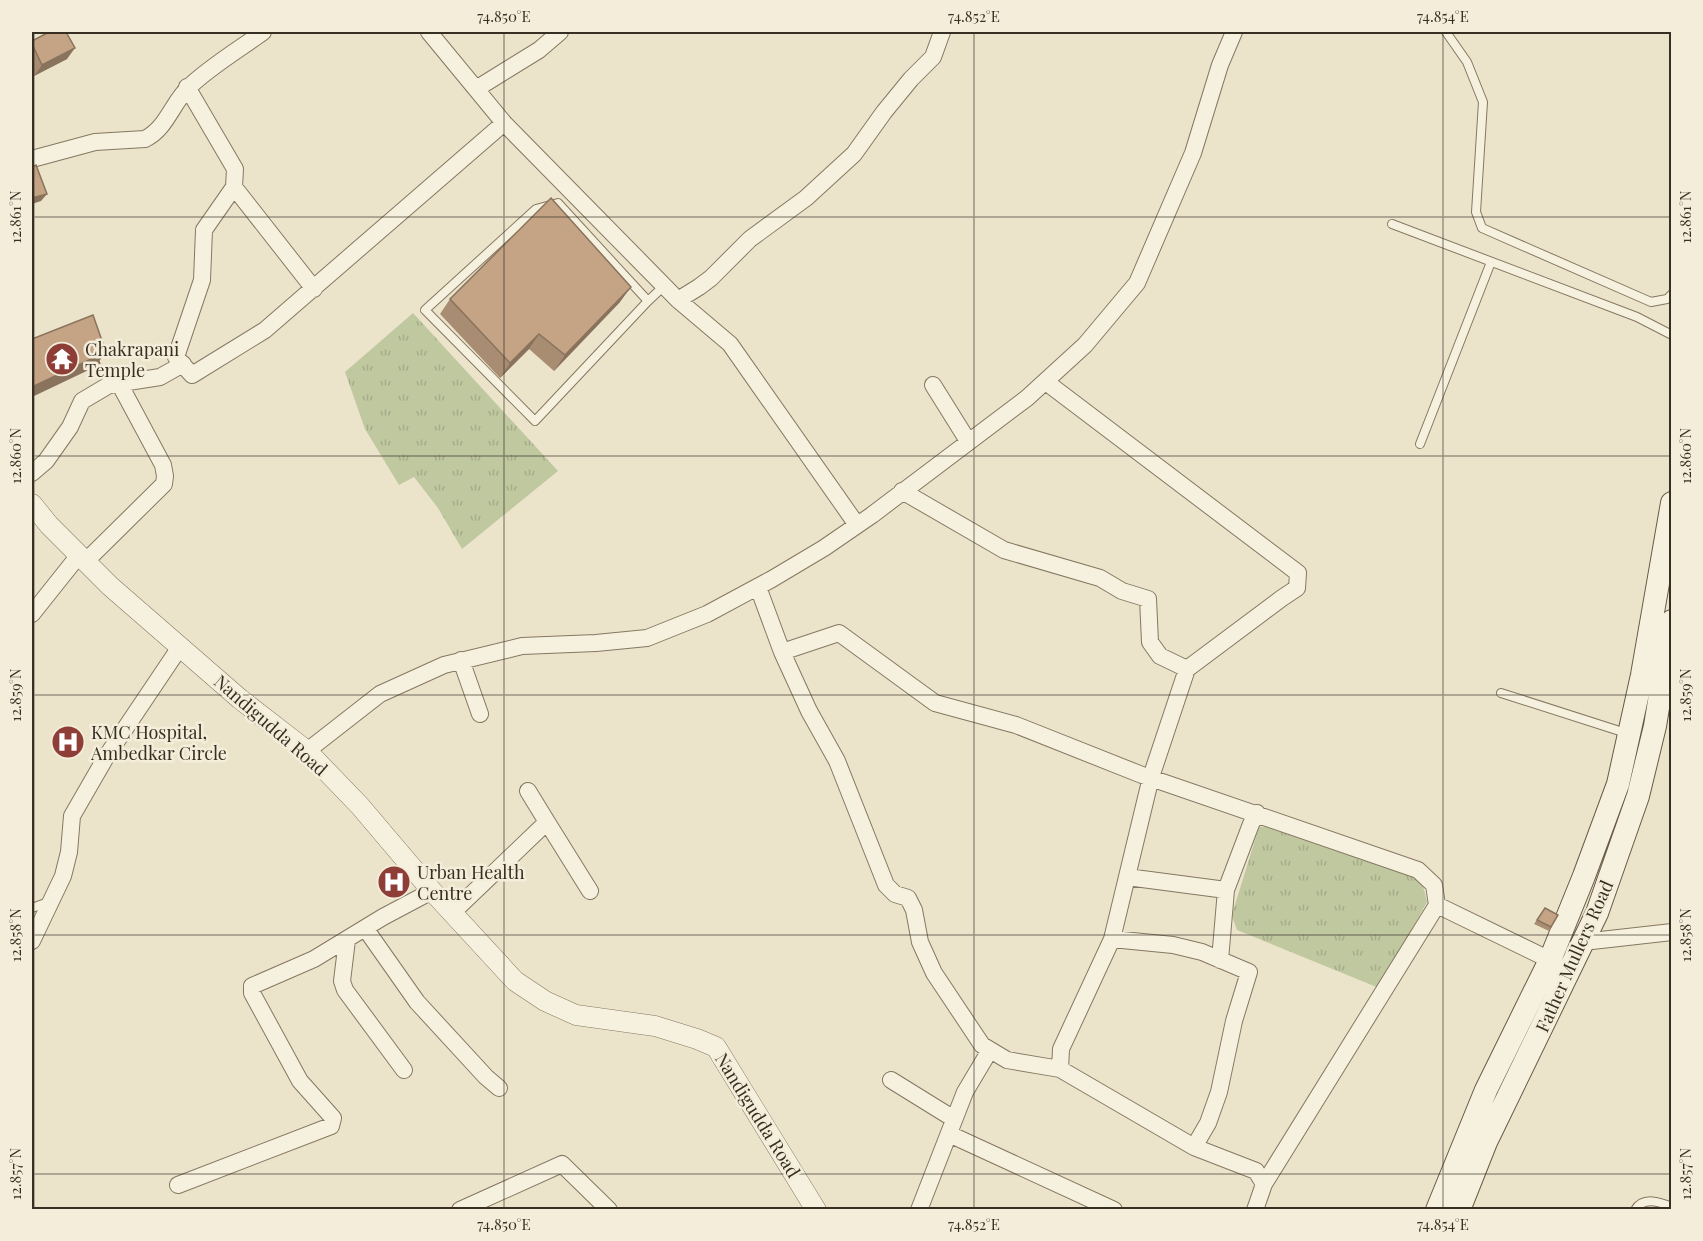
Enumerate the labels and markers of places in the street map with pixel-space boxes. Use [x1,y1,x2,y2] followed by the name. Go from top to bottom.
[85,337,179,382] place label: Chakrapani Temple
[44,341,80,377] temple icon: Chakrapani Temple
[90,720,227,765] place label: KMC Hospital, Ambedkar Circle
[50,724,86,760] hospital icon: KMC Hospital, Ambedkar Circle
[417,860,525,905] place label: Urban Health Centre
[376,864,412,900] hospital icon: Urban Health Centre

